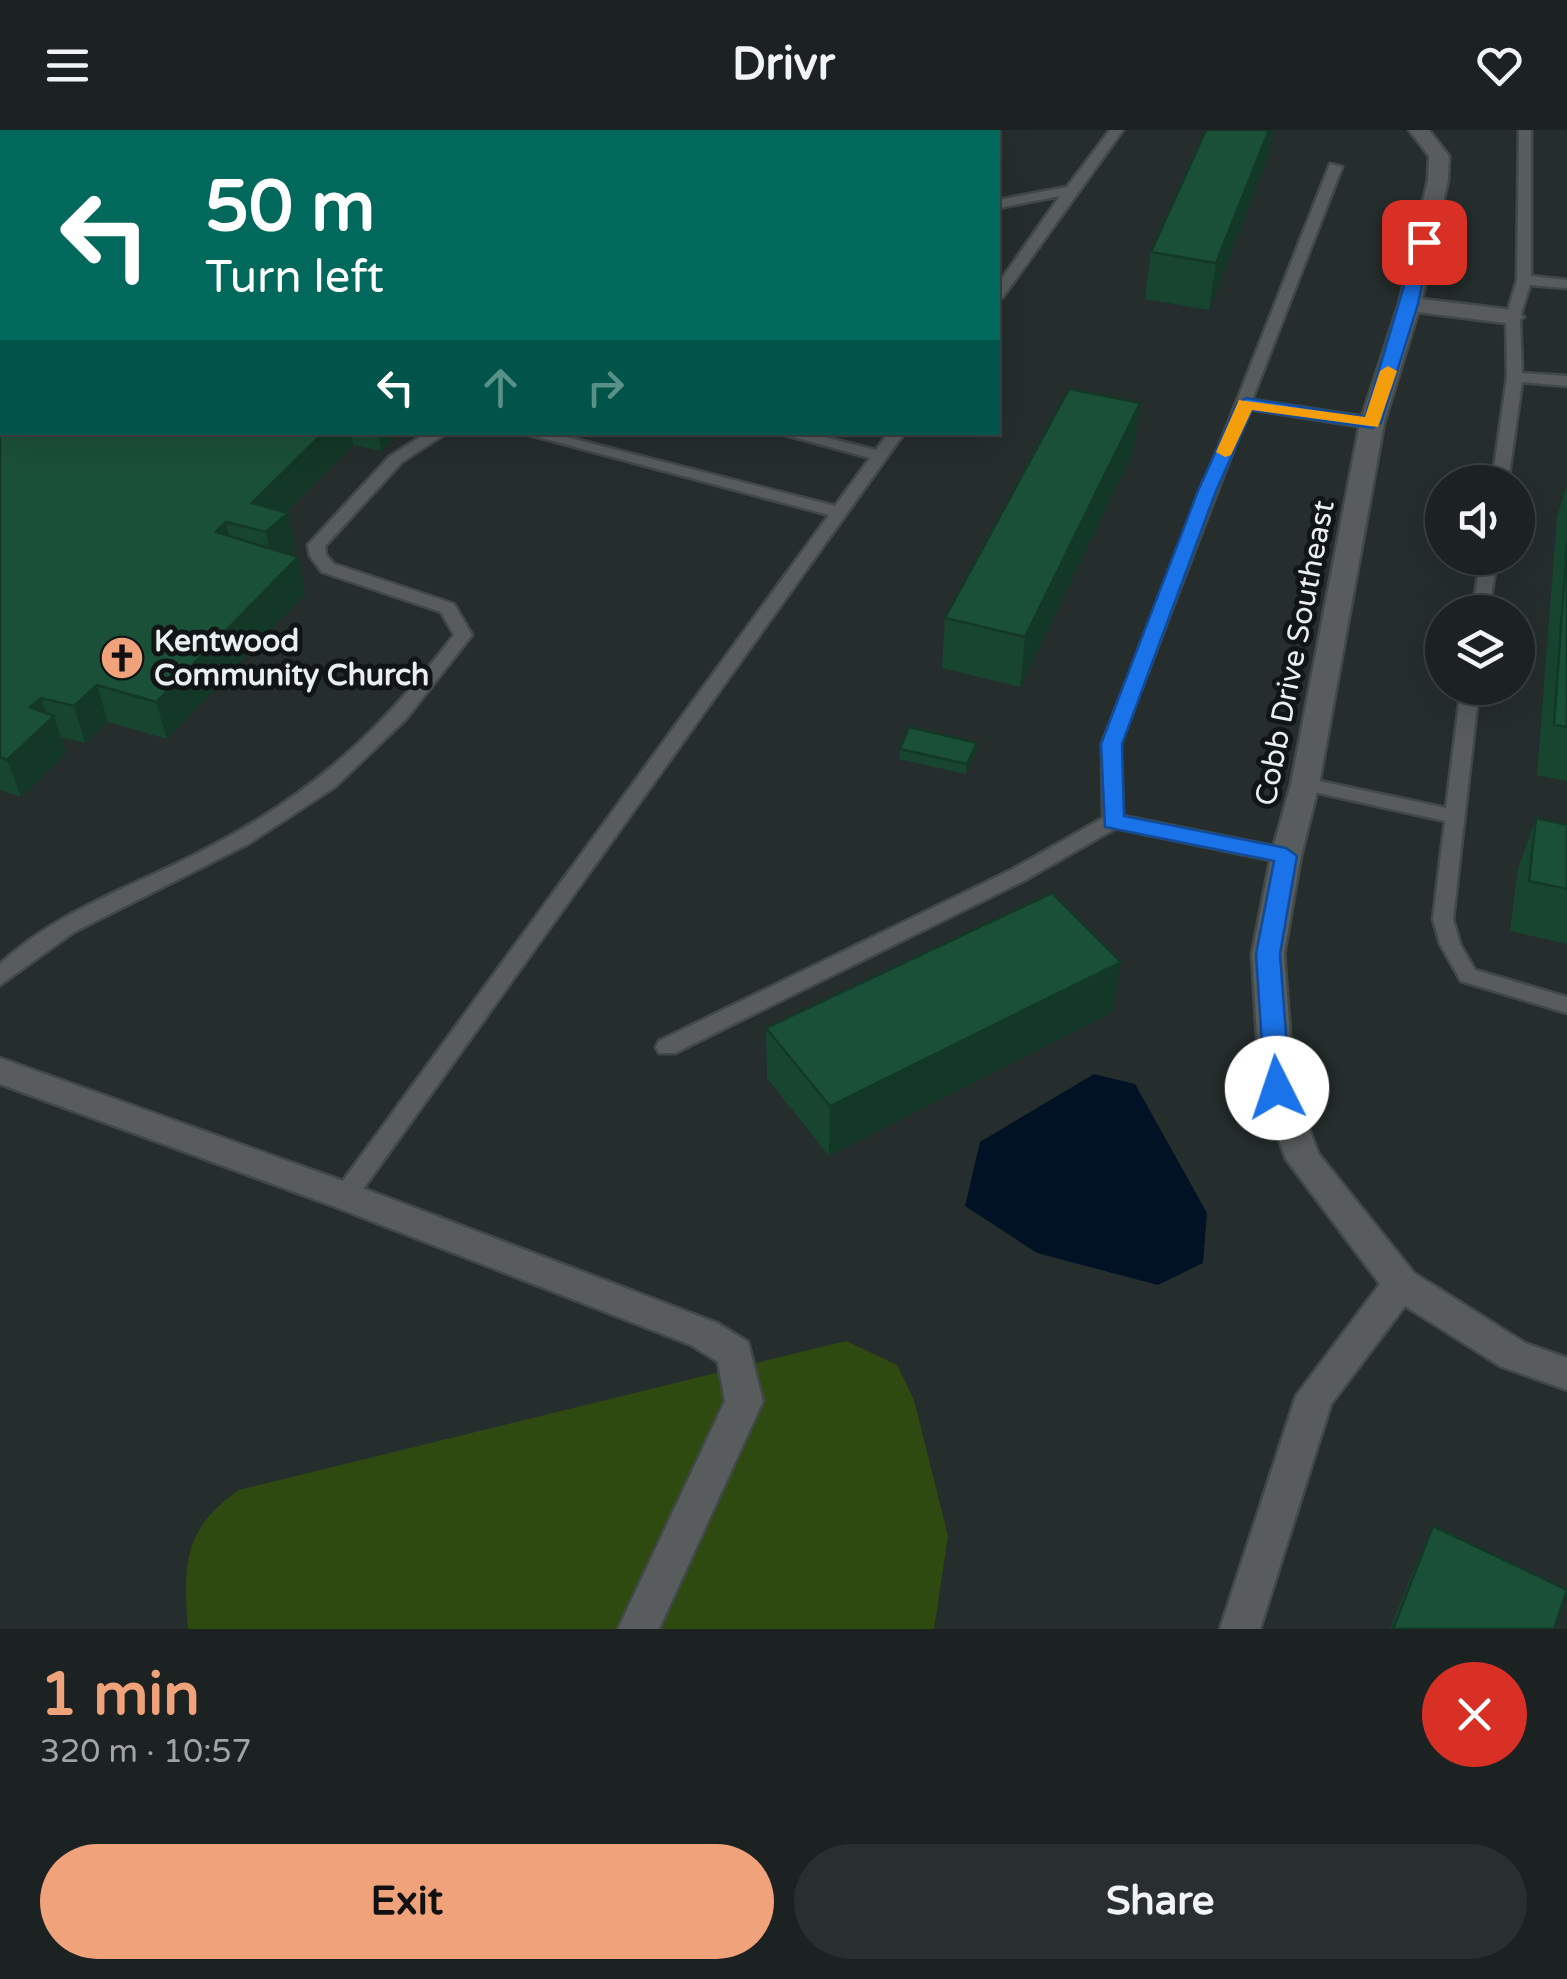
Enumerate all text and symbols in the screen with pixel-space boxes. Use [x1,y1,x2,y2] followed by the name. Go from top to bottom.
[40,38,95,93] icon: menu
[732,38,835,92] text: Drivr
[1472,38,1527,93] icon: heart
[205,166,375,250] text: 50 m
[40,170,170,300] icon: left
[1382,200,1467,285] pin
[1397,215,1452,270] icon: arrive
[205,251,384,305] text: Turn left
[368,360,423,415] icon: left
[473,360,528,415] icon: ahead
[578,360,633,415] icon: right
[1425,465,1535,705] map controls
[1425,465,1535,575] button: sound
[1247,497,1343,809] street label: Cobb Drive Southeast
[1425,595,1535,705] button: layers
[154,623,429,694] place label: Kentwood Community Church
[99,635,145,681] church icon: Kentwood Community Church
[1225,1036,1329,1140] position arrow
[40,1659,200,1731] text: 1 min
[1422,1662,1527,1767] button: close
[40,1733,252,1771] text: 320 m · 10:57
[40,1844,774,1959] button: Exit
[794,1844,1527,1959] button: Share

